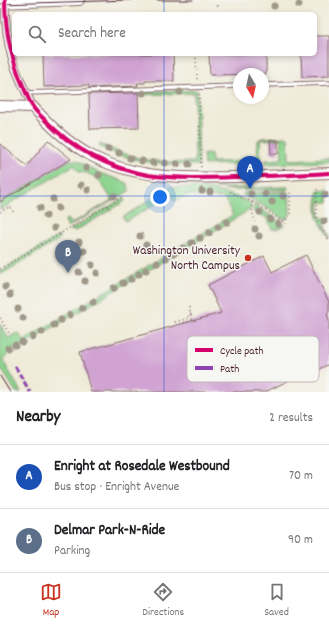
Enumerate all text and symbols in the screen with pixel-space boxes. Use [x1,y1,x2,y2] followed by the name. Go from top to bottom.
[12,12,317,56] search box
[26,23,48,45] icon: search
[58,23,126,45] text: Search here
[233,68,269,104] north arrow
[237,156,263,189] pin: A
[150,187,170,207] your location
[55,240,81,273] pin: B
[133,242,241,276] place label: Washington University North Campus
[243,253,253,263] marker: Washington University North Campus
[187,336,319,382] legend
[220,344,264,360] text: Cycle path
[220,362,239,378] text: Path
[16,406,60,430] text: Nearby
[269,409,313,428] text: 2 results
[54,456,230,478] text: Enright at Rosedale Westbound
[25,467,33,486] text: A
[289,467,313,486] text: 70 m
[54,478,179,497] text: Bus stop · Enright Avenue
[54,520,165,542] text: Delmar Park-N-Ride
[26,531,32,550] text: B
[288,531,313,550] text: 90 m
[54,542,90,561] text: Parking
[40,581,62,621] tab: Map
[142,581,184,621] tab: Directions
[264,581,289,621] tab: Saved

